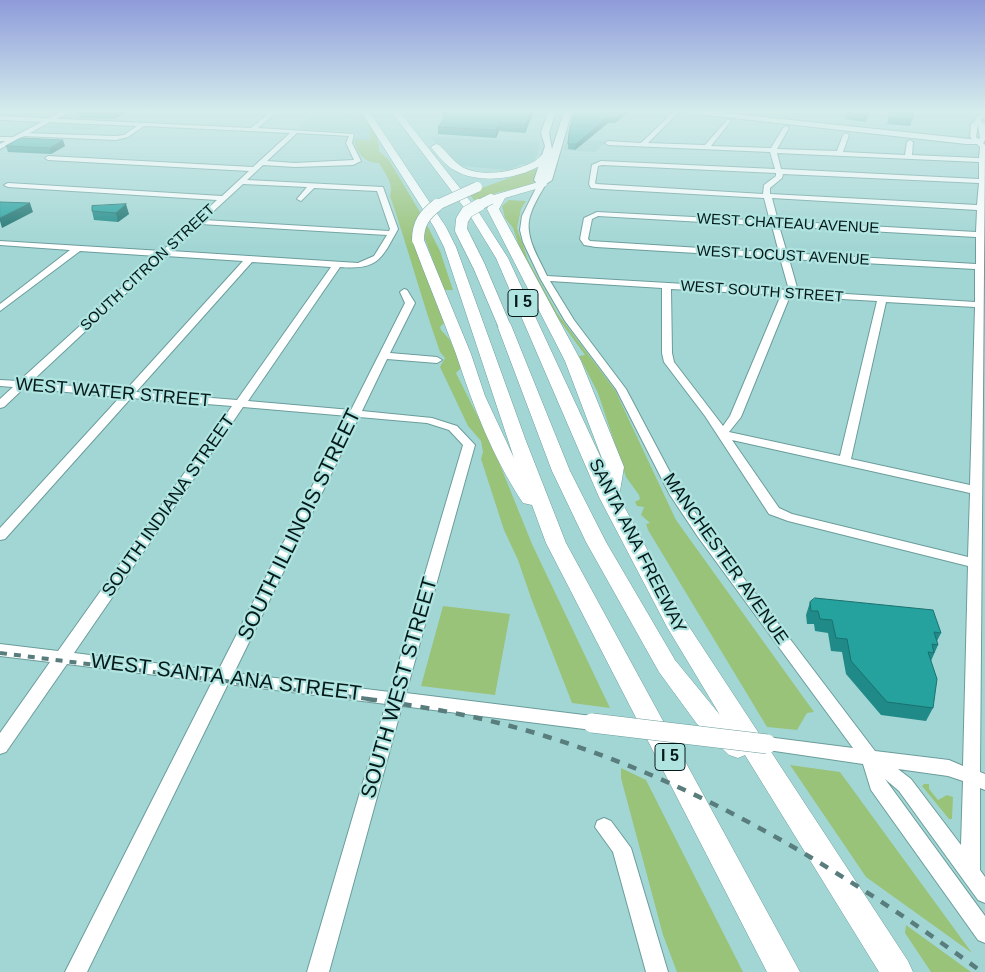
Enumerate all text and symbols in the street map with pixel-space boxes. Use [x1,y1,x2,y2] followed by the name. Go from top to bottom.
[77,201,219,335] street label: SOUTH CITRON STREET
[696,210,880,238] street label: WEST CHATEAU AVENUE
[696,242,870,270] street label: WEST LOCUST AVENUE
[680,277,844,307] street label: WEST SOUTH STREET
[508,290,538,316] road number: I 5
[14,374,212,412] street label: WEST WATER STREET
[233,405,367,645] street label: SOUTH ILLINOIS STREET
[98,411,240,601] street label: SOUTH INDIANA STREET
[584,455,690,637] street label: SANTA ANA FREEWAY
[658,469,792,649] street label: MANCHESTER AVENUE
[356,575,444,801] street label: SOUTH WEST STREET
[89,649,363,707] street label: WEST SANTA ANA STREET
[655,744,685,770] road number: I 5

